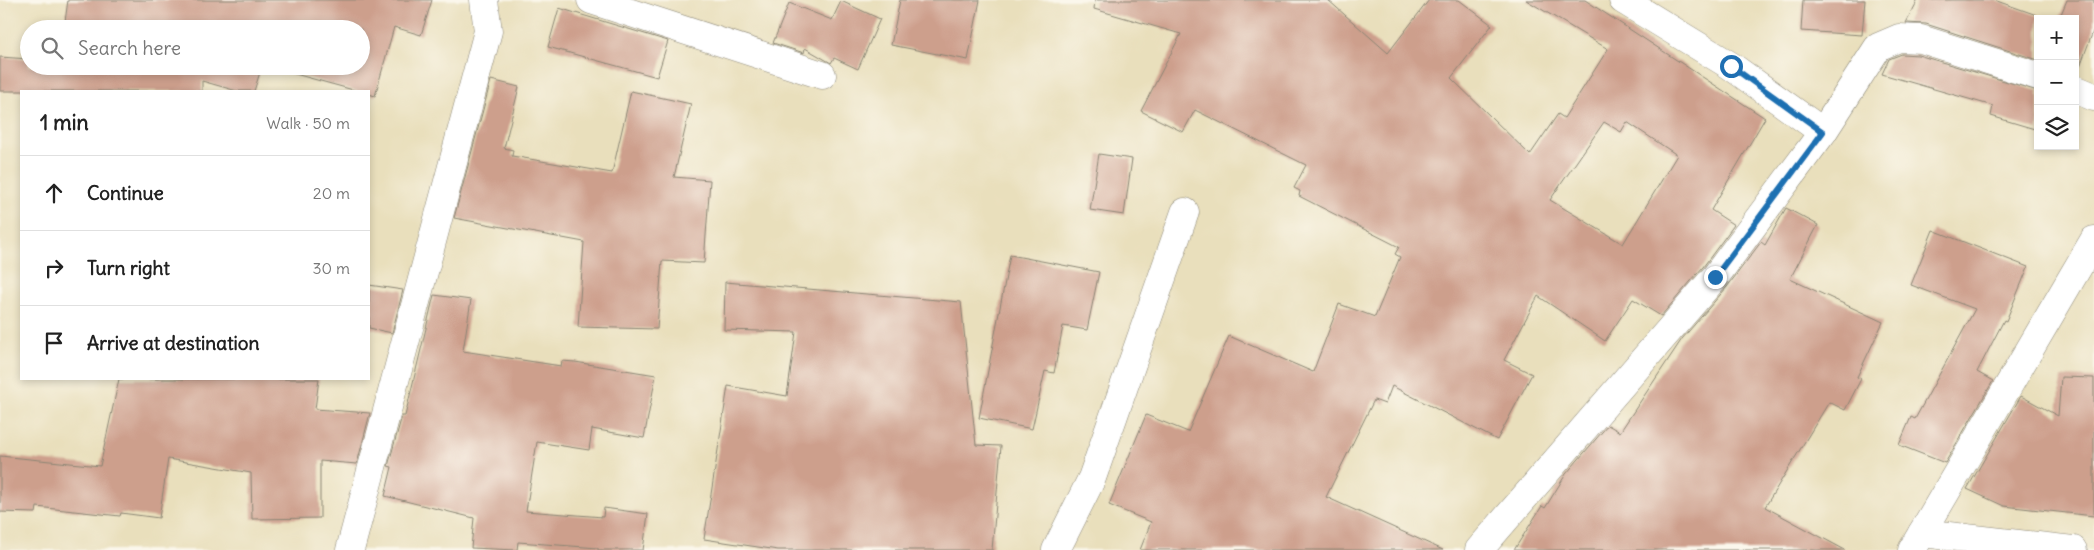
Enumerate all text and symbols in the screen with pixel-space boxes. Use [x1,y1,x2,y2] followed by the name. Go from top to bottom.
[2034,15,2079,150] map controls
[2034,15,2079,60] button: +
[20,20,370,75] search box
[38,34,66,62] icon: search
[78,36,181,60] text: Search here
[1720,55,1743,78] route start
[2034,60,2079,105] button: −
[2034,105,2079,150] button: layers
[40,109,89,136] text: 1 min
[266,113,350,133] text: Walk · 50 m
[40,179,68,207] icon: ahead
[87,181,164,205] text: Continue
[313,183,350,203] text: 20 m
[40,254,68,282] icon: right
[87,256,170,280] text: Turn right
[313,258,350,278] text: 30 m
[1704,266,1727,289] route end
[40,329,68,357] icon: arrive
[87,331,260,355] text: Arrive at destination

